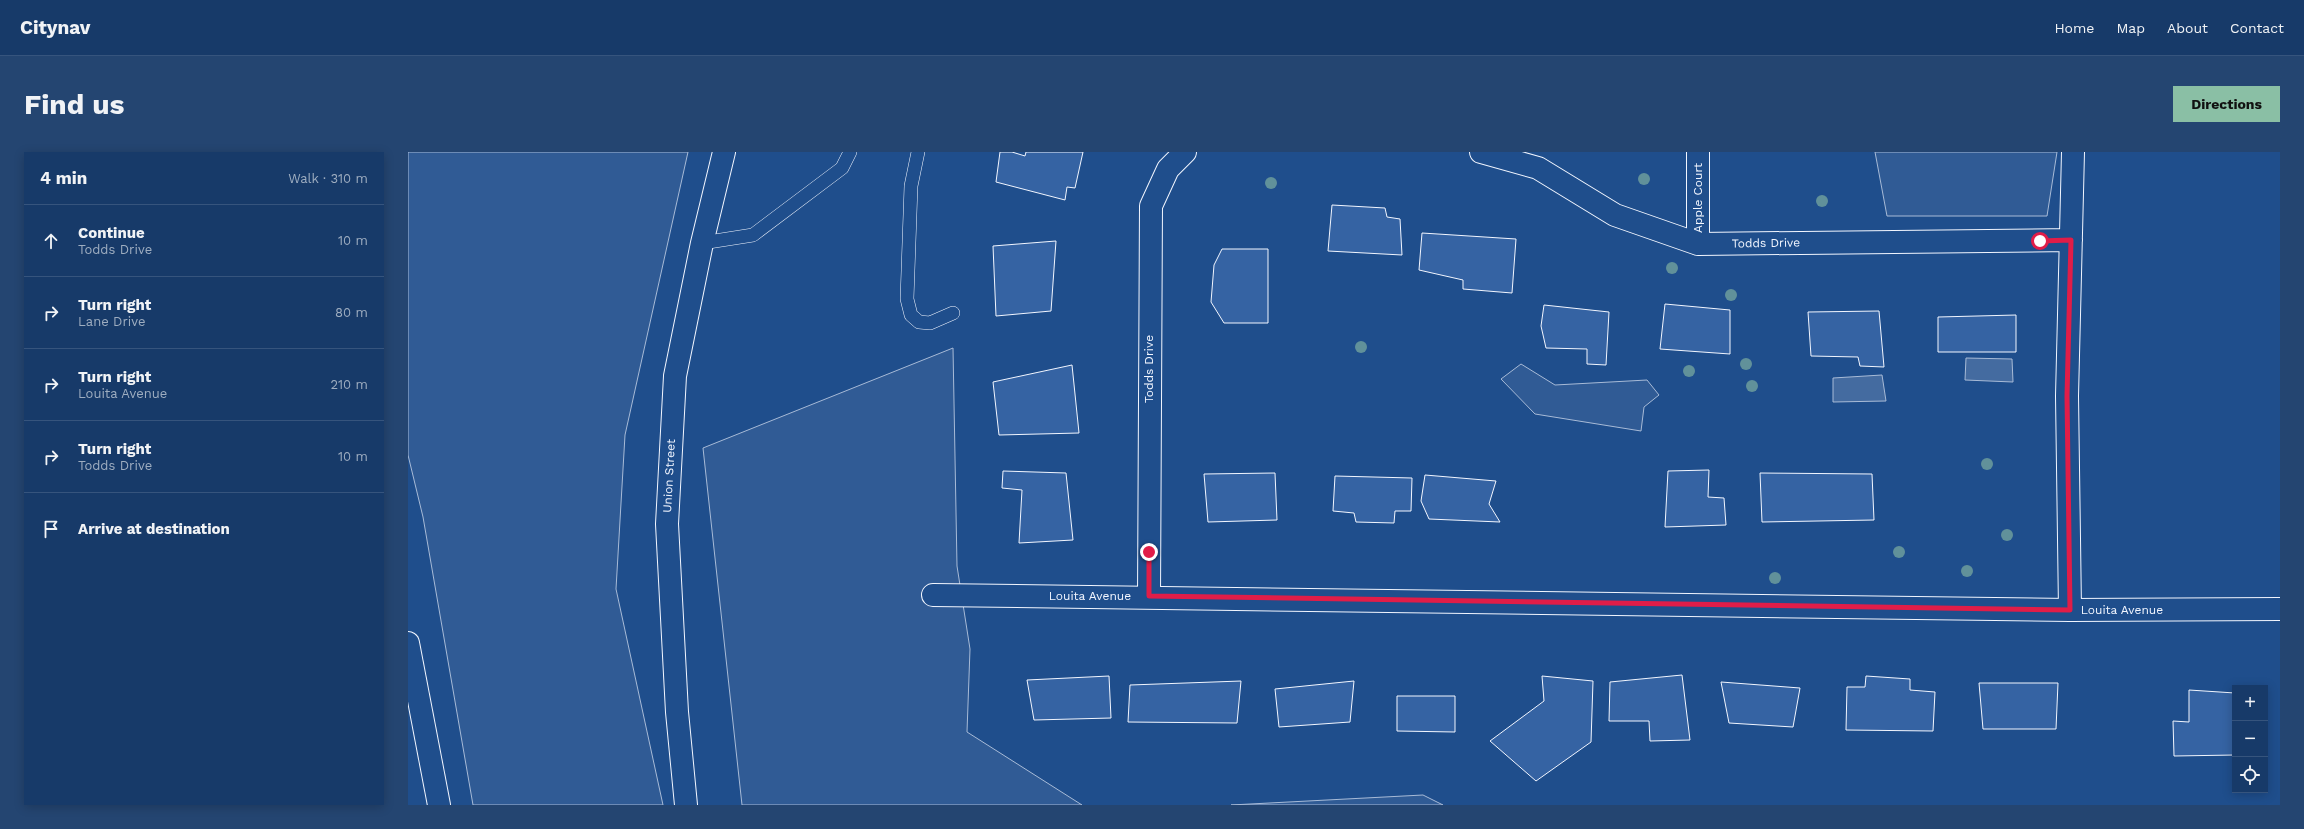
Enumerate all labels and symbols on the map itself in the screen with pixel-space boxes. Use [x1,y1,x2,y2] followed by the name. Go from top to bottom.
[1691,163,1705,233] street label: Apple Court
[2031,232,2049,250] route start
[1732,235,1800,251] street label: Todds Drive
[1142,335,1156,403] street label: Todds Drive
[660,439,678,513] street label: Union Street
[1140,543,1158,561] route end
[1049,589,1131,603] street label: Louita Avenue
[2081,603,2163,617] street label: Louita Avenue

